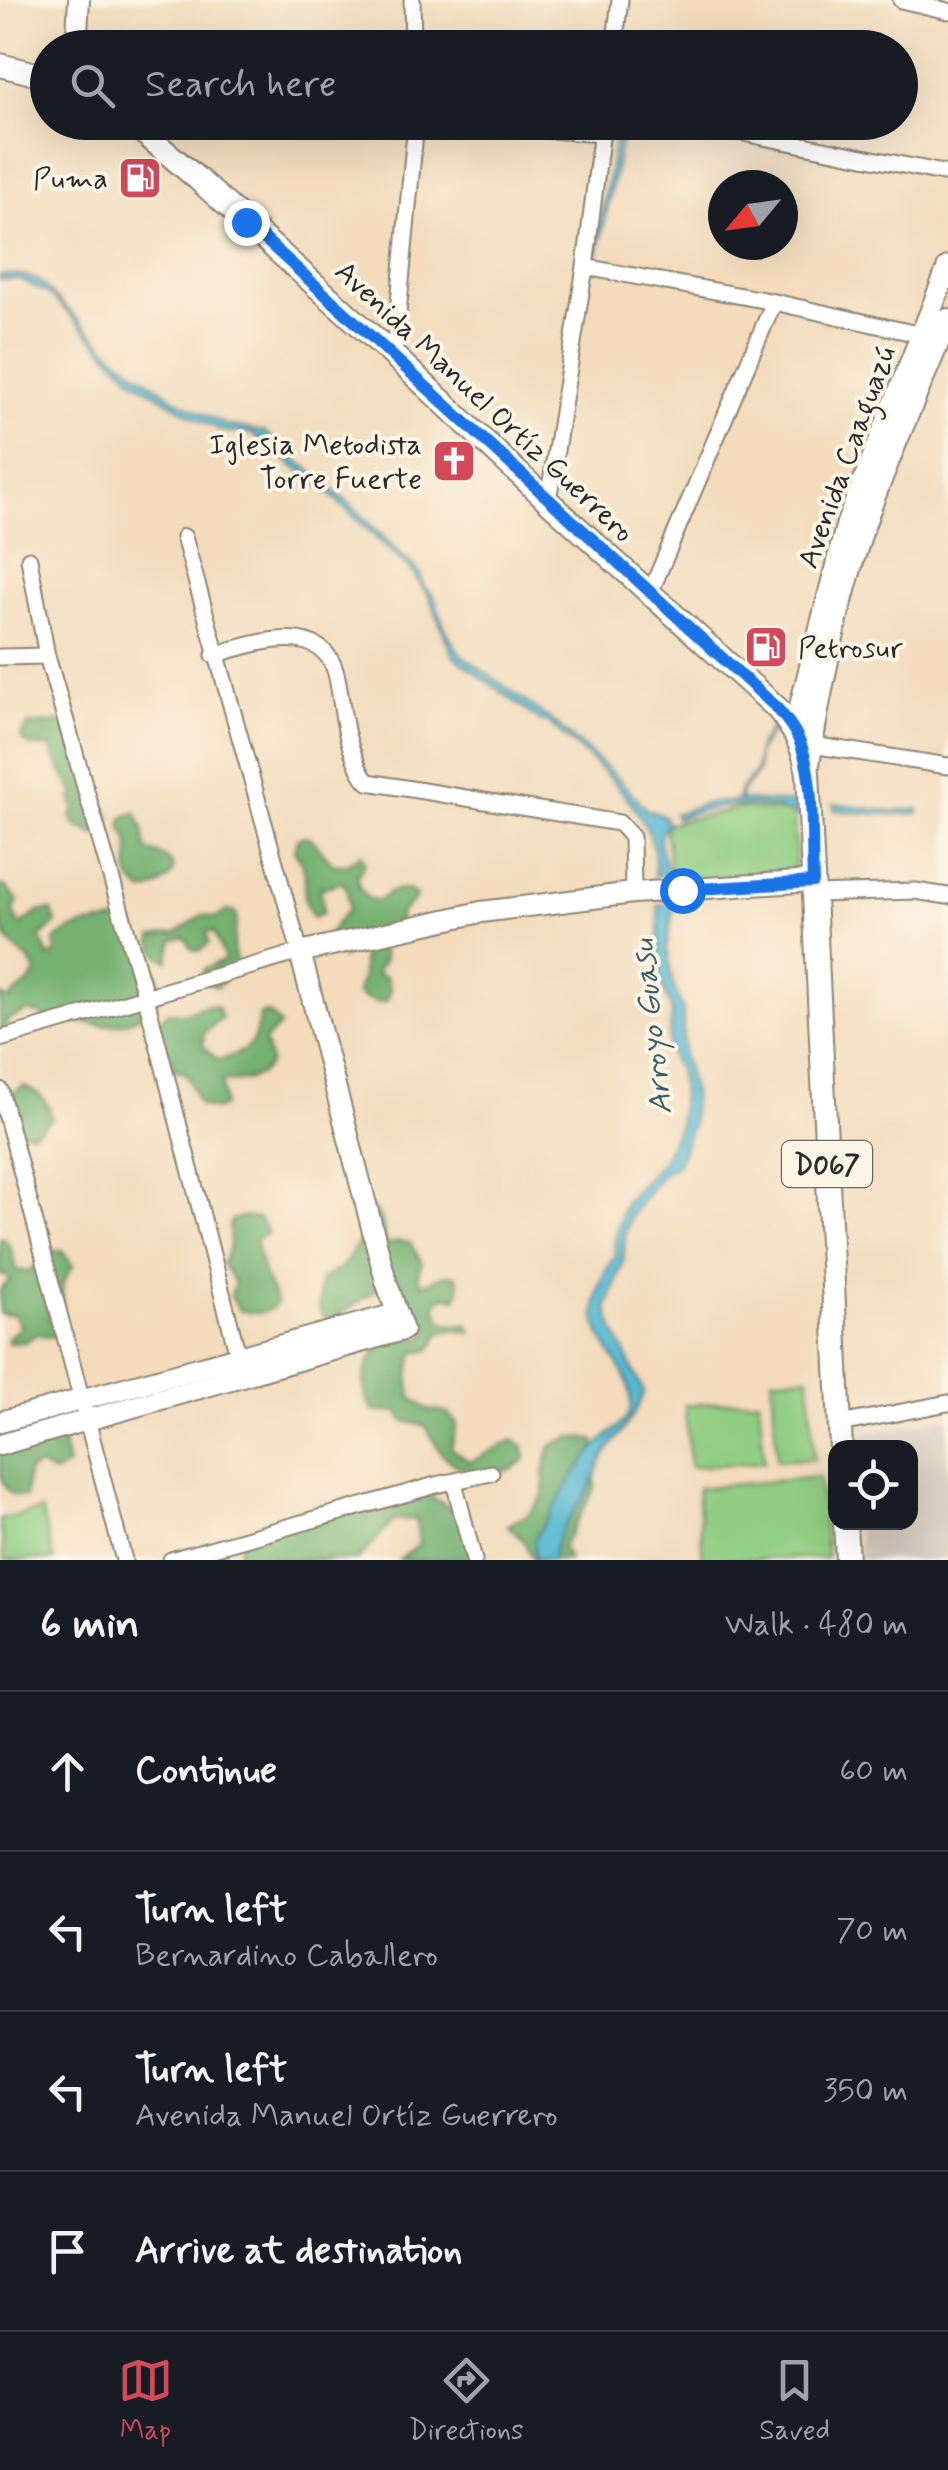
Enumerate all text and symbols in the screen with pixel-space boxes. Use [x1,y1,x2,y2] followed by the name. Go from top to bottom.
[30,30,918,140] search box
[65,58,120,113] icon: search
[145,61,336,110] text: Search here
[117,155,163,201] fuel station icon: Puma
[33,160,108,199] place label: Puma
[708,170,798,260] north arrow
[224,200,270,246] route end
[326,253,642,552] street label: Avenida Manuel Ortíz Guerrero
[789,341,909,575] street label: Avenida Caaguazú
[209,426,422,499] place label: Iglesia Metodista Torre Fuerte
[431,438,477,484] church icon: Iglesia Metodista Torre Fuerte
[743,624,789,670] fuel station icon: Petrosur
[798,629,903,668] place label: Petrosur
[660,868,706,914] route start
[623,936,683,1117] water label: Arroyo Guasu
[782,1141,872,1187] road number: D067
[828,1440,918,1530] map controls
[828,1440,918,1530] button: locate
[40,1598,139,1653] text: 6 min
[725,1604,908,1646] text: Walk · 480 m
[40,1744,95,1799] icon: ahead
[135,1747,277,1796] text: Continue
[839,1750,908,1792] text: 60 m
[135,1886,287,1935] text: Turn left
[40,1904,95,1959] icon: left
[836,1910,908,1952] text: 70 m
[135,1935,438,1977] text: Bernardino Caballero
[135,2046,287,2095] text: Turn left
[40,2064,95,2119] icon: left
[823,2070,908,2112] text: 350 m
[135,2095,558,2137] text: Avenida Manuel Ortíz Guerrero
[40,2224,95,2279] icon: arrive
[135,2227,462,2276] text: Arrive at destination
[118,2353,173,2450] tab: Map
[409,2353,524,2450] tab: Directions
[759,2353,830,2450] tab: Saved

